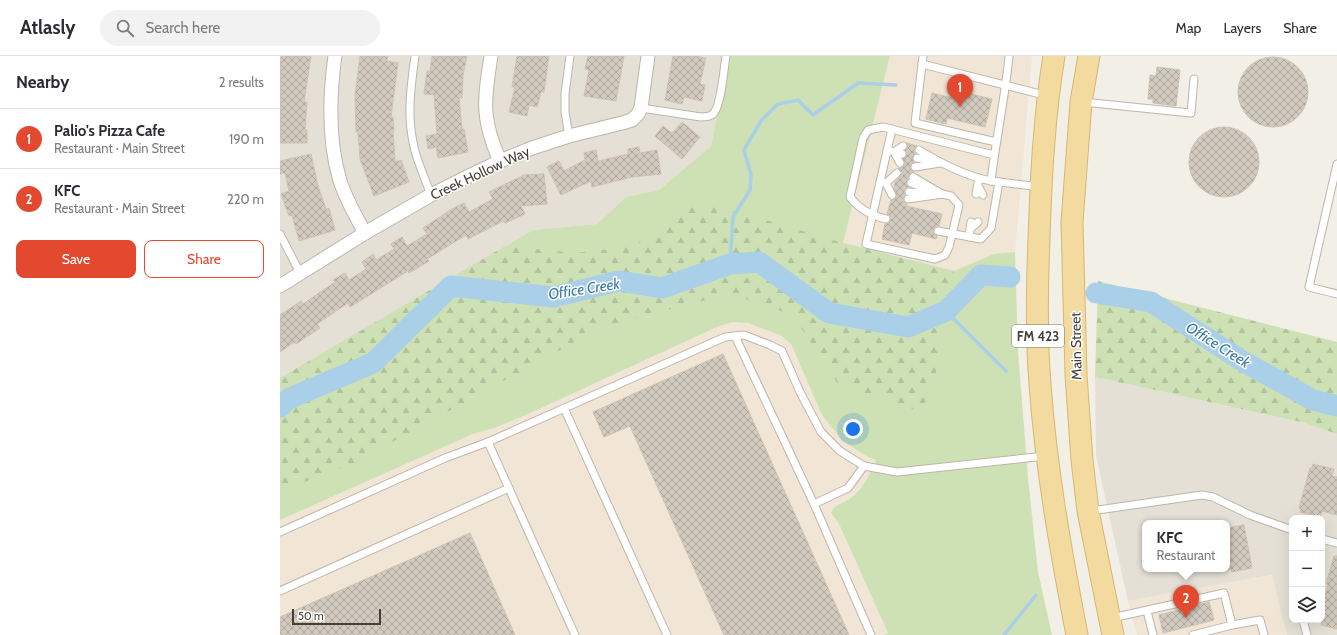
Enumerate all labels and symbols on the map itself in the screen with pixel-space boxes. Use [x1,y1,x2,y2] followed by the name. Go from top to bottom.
[947,74,973,107] pin: 1
[427,142,533,204] street label: Creek Hollow Way
[547,274,622,304] water label: Office Creek
[1066,312,1086,380] street label: Main Street
[1183,318,1254,372] water label: Office Creek
[1012,325,1064,347] road number: FM 423
[843,419,863,439] your location
[1173,585,1199,618] pin: 2
[292,607,381,626] scale bar

